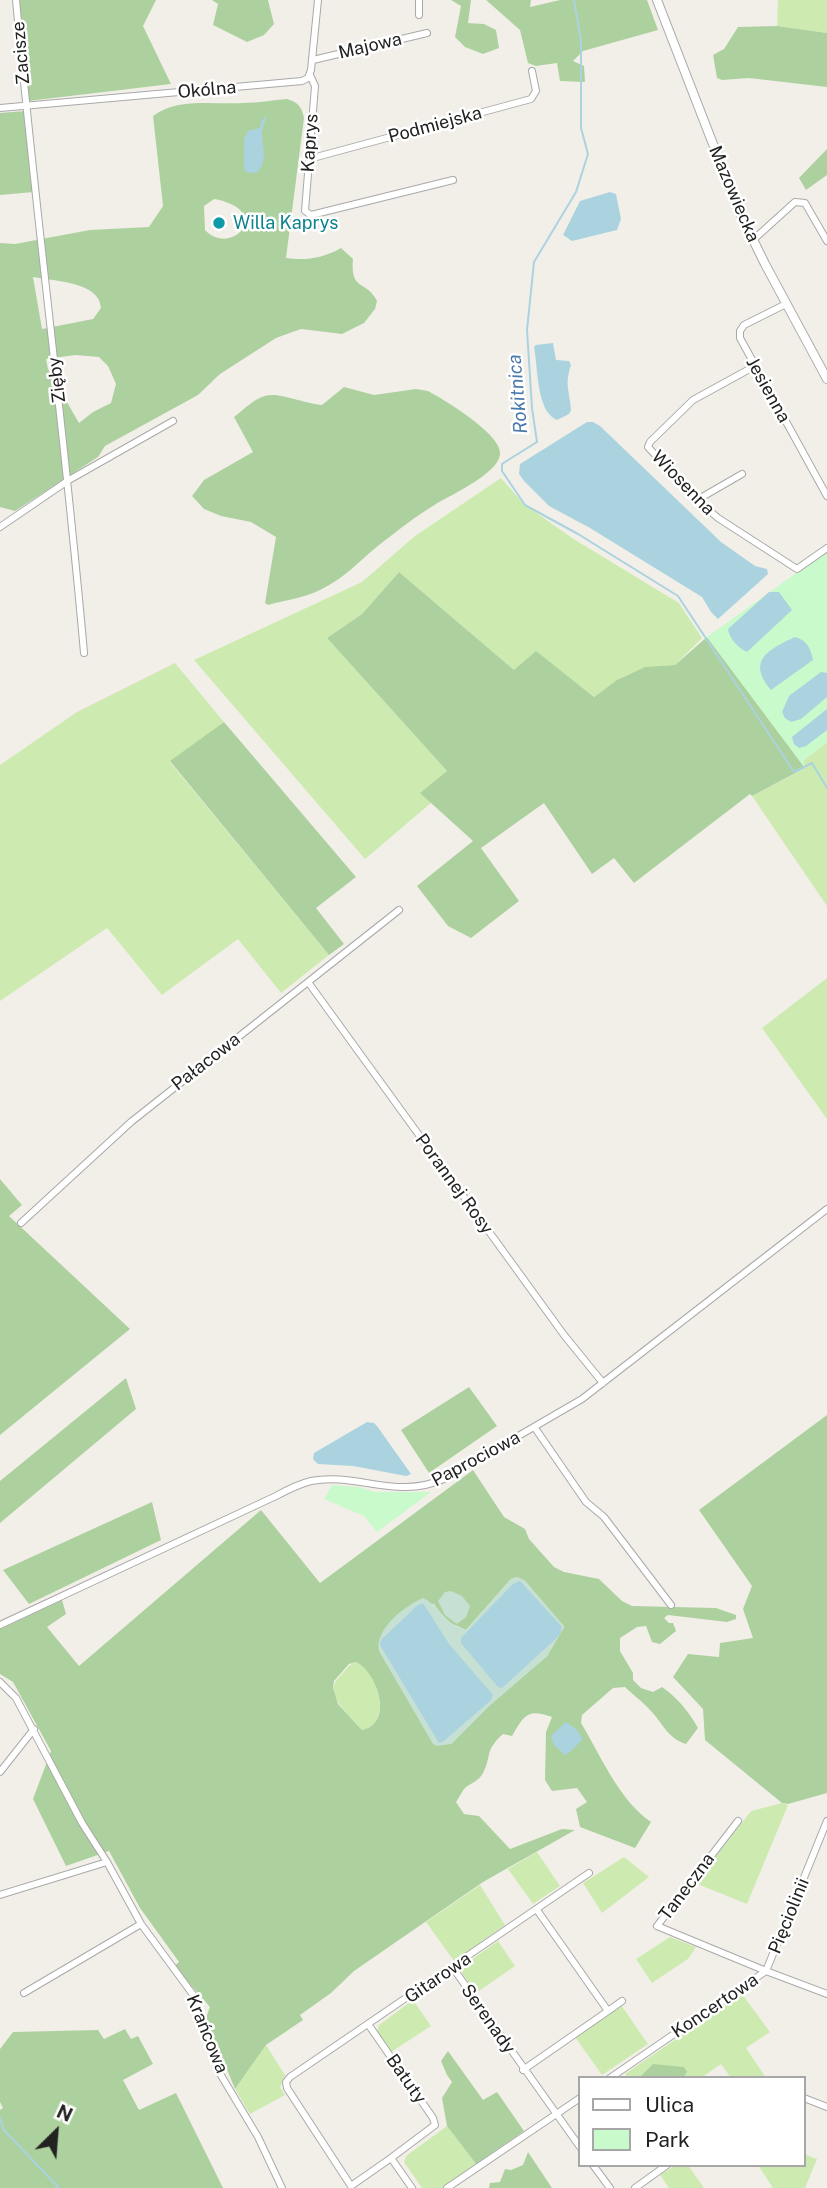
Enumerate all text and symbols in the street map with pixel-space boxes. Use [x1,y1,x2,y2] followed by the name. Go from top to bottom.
[7,20,35,86] street label: Zacisze
[336,28,404,64] street label: Majowa
[177,77,237,103] street label: Okólna
[386,102,484,148] street label: Podmiejska
[297,113,323,173] street label: Kaprys
[704,143,764,245] street label: Mazowiecka
[233,212,338,234] place label: Willa Kaprys
[211,215,227,231] marker: Willa Kaprys
[503,353,533,435] water label: Rokitnica
[741,353,795,427] street label: Jesienna
[43,356,71,404] street label: Zięby
[647,446,719,520] street label: Wiosenna
[168,1029,244,1095] street label: Pałacowa
[410,1130,498,1238] street label: Porannej Rosy
[428,1427,524,1491] street label: Paprociowa
[655,1849,719,1925] street label: Taneczna
[764,1875,814,1957] street label: Pięciolinii
[401,1948,475,2008] street label: Gitarowa
[668,1969,762,2043] street label: Koncertowa
[456,1980,520,2058] street label: Serenady
[181,1992,233,2076] street label: Krańcowa
[381,2050,431,2108] street label: Batuty
[578,2076,806,2167] legend
[645,2092,694,2117] text: Ulica
[21,2097,91,2167] north arrow
[53,2100,76,2126] text: N
[645,2127,690,2152] text: Park

